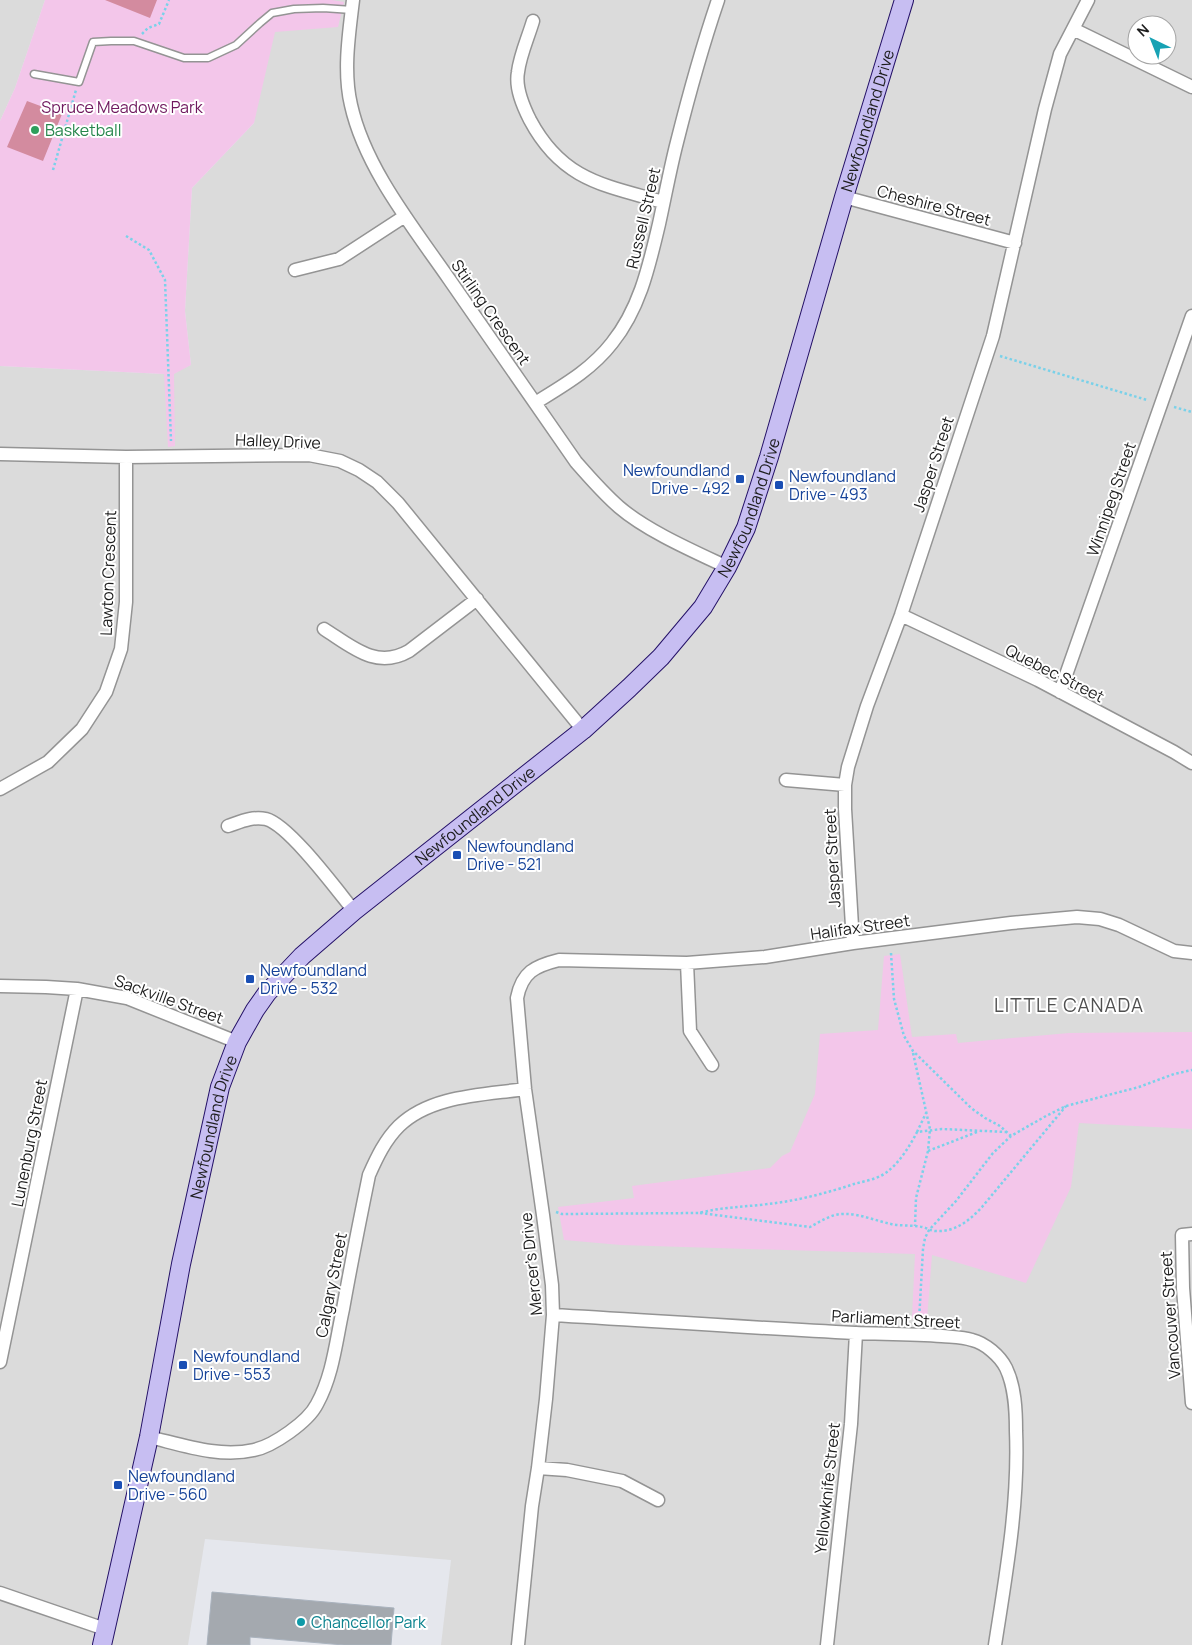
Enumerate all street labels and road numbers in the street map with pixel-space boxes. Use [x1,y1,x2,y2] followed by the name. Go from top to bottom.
[835,47,899,194] street label: Newfoundland Drive
[621,165,665,271] street label: Russell Street
[875,179,993,231] street label: Cheshire Street
[446,255,536,369] street label: Stirling Crescent
[907,413,959,515] street label: Jasper Street
[235,429,321,453] street label: Halley Drive
[712,435,785,582] street label: Newfoundland Drive
[1081,439,1141,559] street label: Winnipeg Street
[95,510,121,636] street label: Lawton Crescent
[1002,639,1108,707] street label: Quebec Street
[410,761,540,870] street label: Newfoundland Drive
[818,808,846,908] street label: Jasper Street
[809,909,911,945] street label: Halifax Street
[111,969,227,1029] street label: Sackville Street
[185,1052,242,1201] street label: Newfoundland Drive
[6,1077,52,1209] street label: Lunenburg Street
[515,1211,547,1317] street label: Mercer's Drive
[310,1231,352,1339] street label: Calgary Street
[1155,1250,1185,1380] street label: Vancouver Street
[831,1305,961,1333] street label: Parliament Street
[809,1421,845,1555] street label: Yellowknife Street

